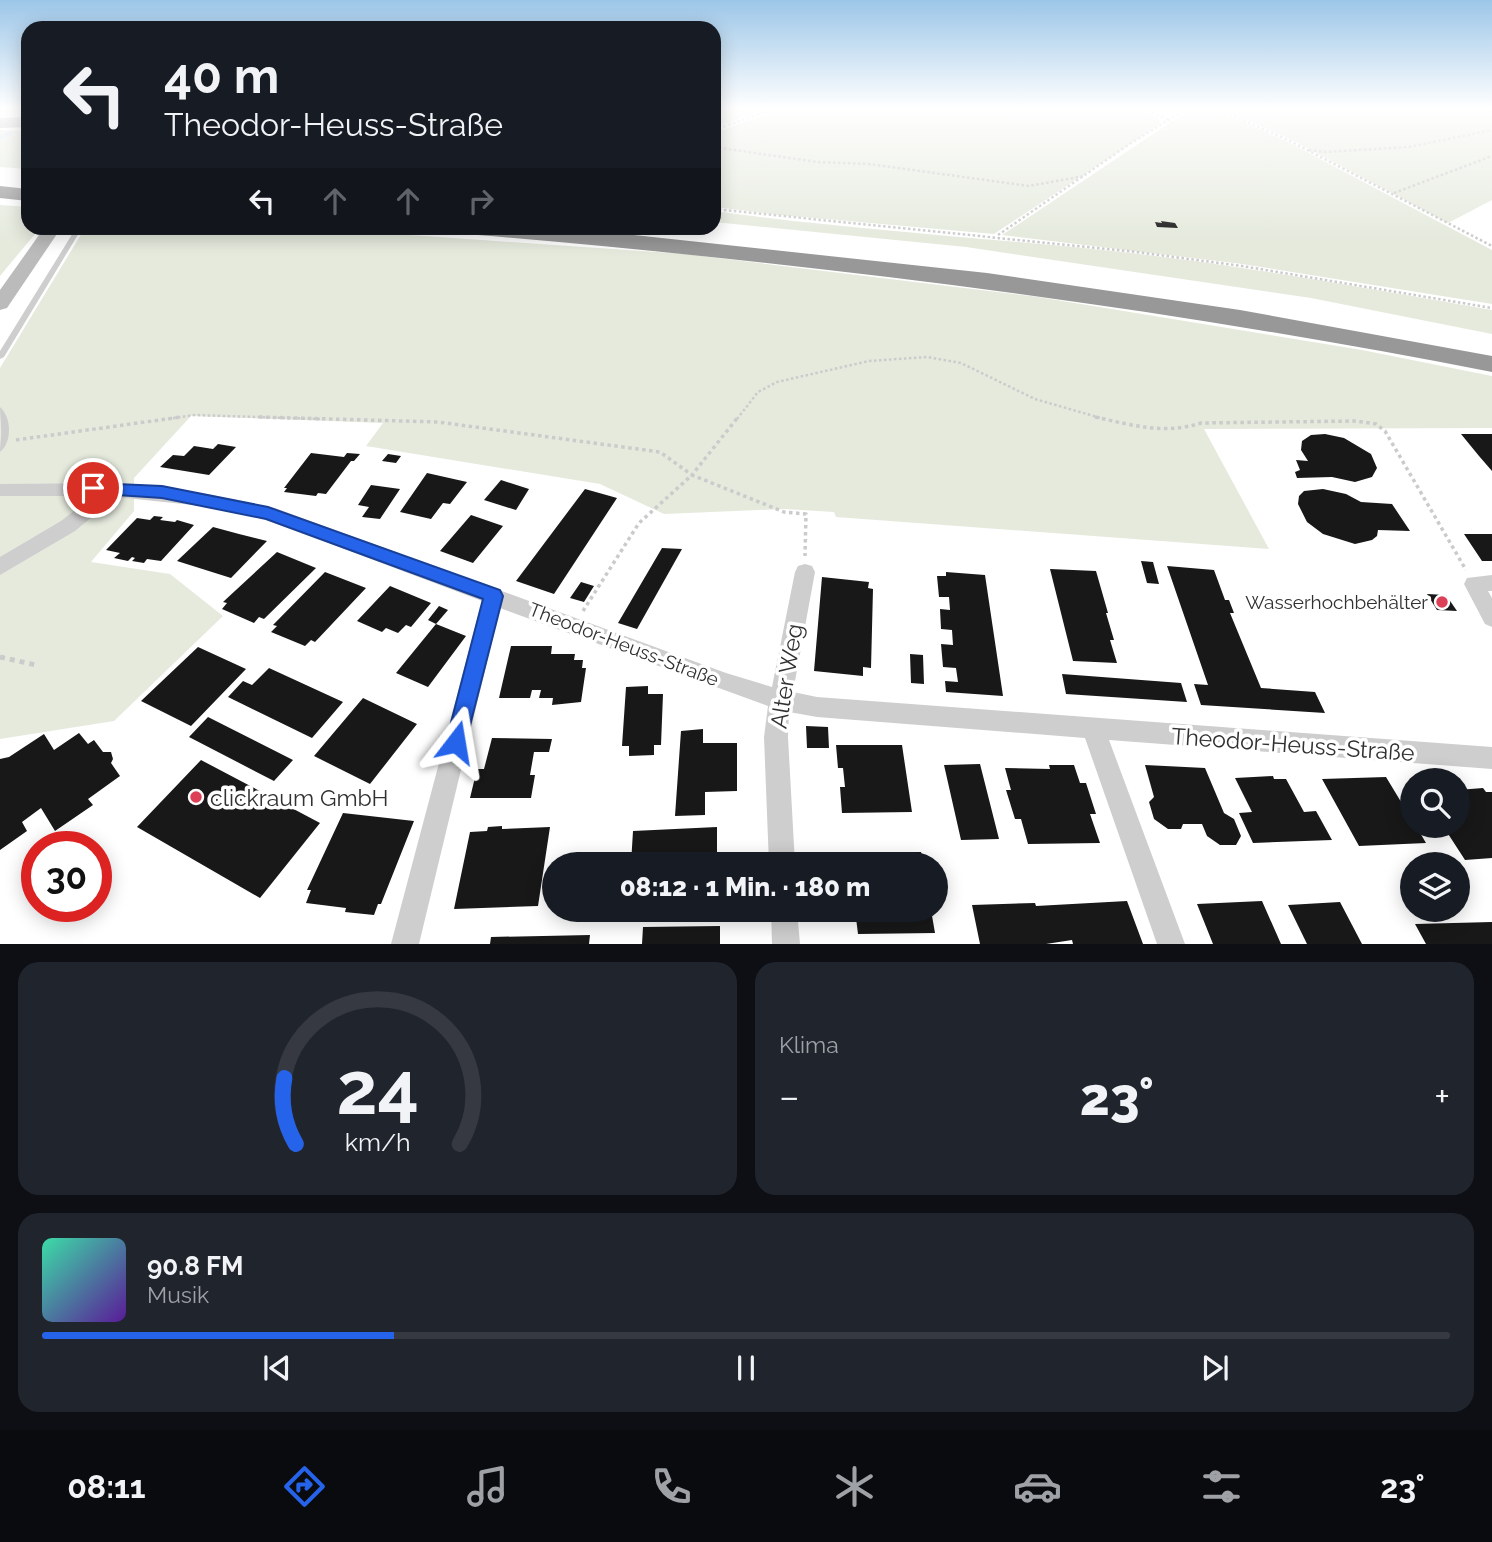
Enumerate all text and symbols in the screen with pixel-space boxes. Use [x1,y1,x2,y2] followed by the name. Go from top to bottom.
[164,47,279,104] text: 40 m
[49,49,140,140] icon: left
[164,106,503,143] text: Theodor-Heuss-Straße
[243,182,281,220] icon: left
[316,182,354,220] icon: ahead
[389,182,427,220] icon: ahead
[462,182,500,220] icon: right
[63,458,123,518] pin
[74,469,112,507] icon: arrive
[1245,591,1428,613] place label: Wasserhochbehälter
[1434,594,1450,610] marker: Wasserhochbehälter
[526,598,722,690] street label: Theodor-Heuss-Straße
[764,622,808,730] street label: Alter Weg
[419,705,493,779] position arrow
[1171,722,1415,766] street label: Theodor-Heuss-Straße
[1400,768,1470,922] map controls
[1400,768,1470,838] button: search
[210,784,389,811] place label: clickraum GmbH
[188,789,204,805] marker: clickraum GmbH
[21,831,112,922] speed limit sign: 30
[1400,852,1470,922] button: layers
[620,872,870,902] text: 08:12 · 1 Min. · 180 m
[779,1031,839,1058] text: Klima
[336,1047,419,1132] text: 24
[1080,1066,1154,1127] text: 23°
[779,1074,799,1119] text: −
[1434,1074,1450,1119] text: +
[345,1127,410,1157] text: km/h
[147,1251,244,1281] text: 90.8 FM
[147,1281,209,1308] text: Musik
[258,1349,296,1387] icon: previous
[727,1349,765,1387] icon: pause
[1196,1349,1234,1387] icon: next
[280,1462,329,1511] icon: directions
[463,1462,512,1511] icon: music
[647,1462,696,1511] icon: phone
[830,1462,879,1511] icon: climate
[1013,1462,1062,1511] icon: car
[1197,1462,1246,1511] icon: filters
[67,1468,146,1505] text: 08:11
[1380,1468,1425,1505] text: 23°

